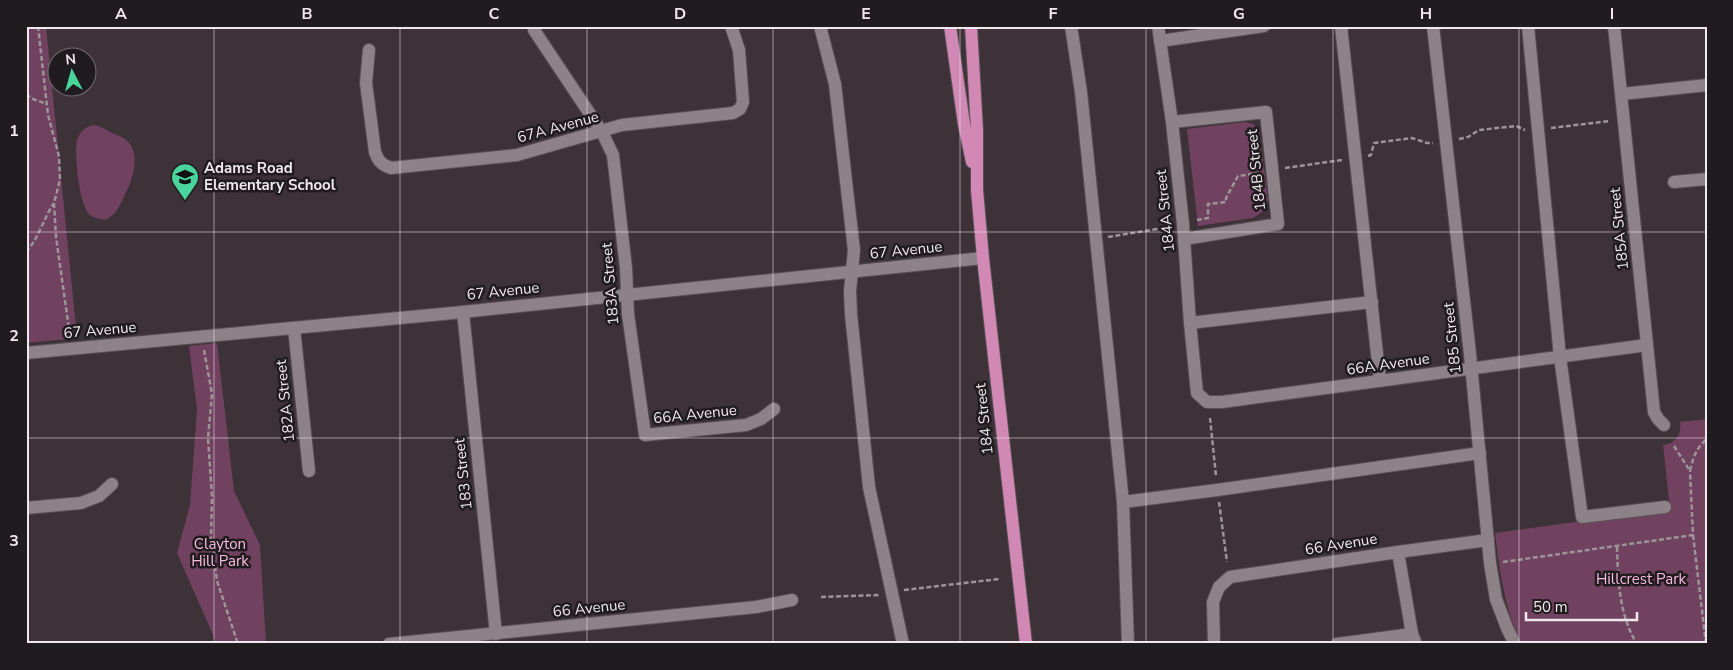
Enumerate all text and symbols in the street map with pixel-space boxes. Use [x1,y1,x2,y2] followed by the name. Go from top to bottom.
[115,3,127,25] text: A
[301,3,313,25] text: B
[489,3,500,25] text: C
[674,3,686,25] text: D
[861,3,871,25] text: E
[1049,3,1058,25] text: F
[1233,3,1245,25] text: G
[1420,3,1432,25] text: H
[1610,3,1614,25] text: I
[48,48,98,98] north arrow
[64,50,77,70] text: N
[515,106,601,148] street label: 67A Avenue
[9,120,19,142] text: 1
[1242,127,1270,212] street label: 184B Street
[204,158,336,195] place label: Adams Road Elementary School
[170,162,200,201] school or university icon: Adams Road Elementary School
[1151,168,1179,253] street label: 184A Street
[1605,186,1633,271] street label: 185A Street
[869,236,943,264] street label: 67 Avenue
[596,241,624,326] street label: 183A Street
[466,277,540,305] street label: 67 Avenue
[1438,301,1466,375] street label: 185 Street
[63,317,137,343] street label: 67 Avenue
[9,325,19,347] text: 2
[1345,348,1431,380] street label: 66A Avenue
[271,358,299,443] street label: 182A Street
[970,382,998,456] street label: 184 Street
[652,400,738,428] street label: 66A Avenue
[449,437,477,511] street label: 183 Street
[1303,528,1379,560] street label: 66 Avenue
[9,530,19,552] text: 3
[191,534,249,571] park label: Clayton Hill Park
[1596,569,1687,589] park label: Hillcrest Park
[1526,590,1637,622] scale bar
[552,594,626,622] street label: 66 Avenue
[1533,597,1568,617] text: 50 m

